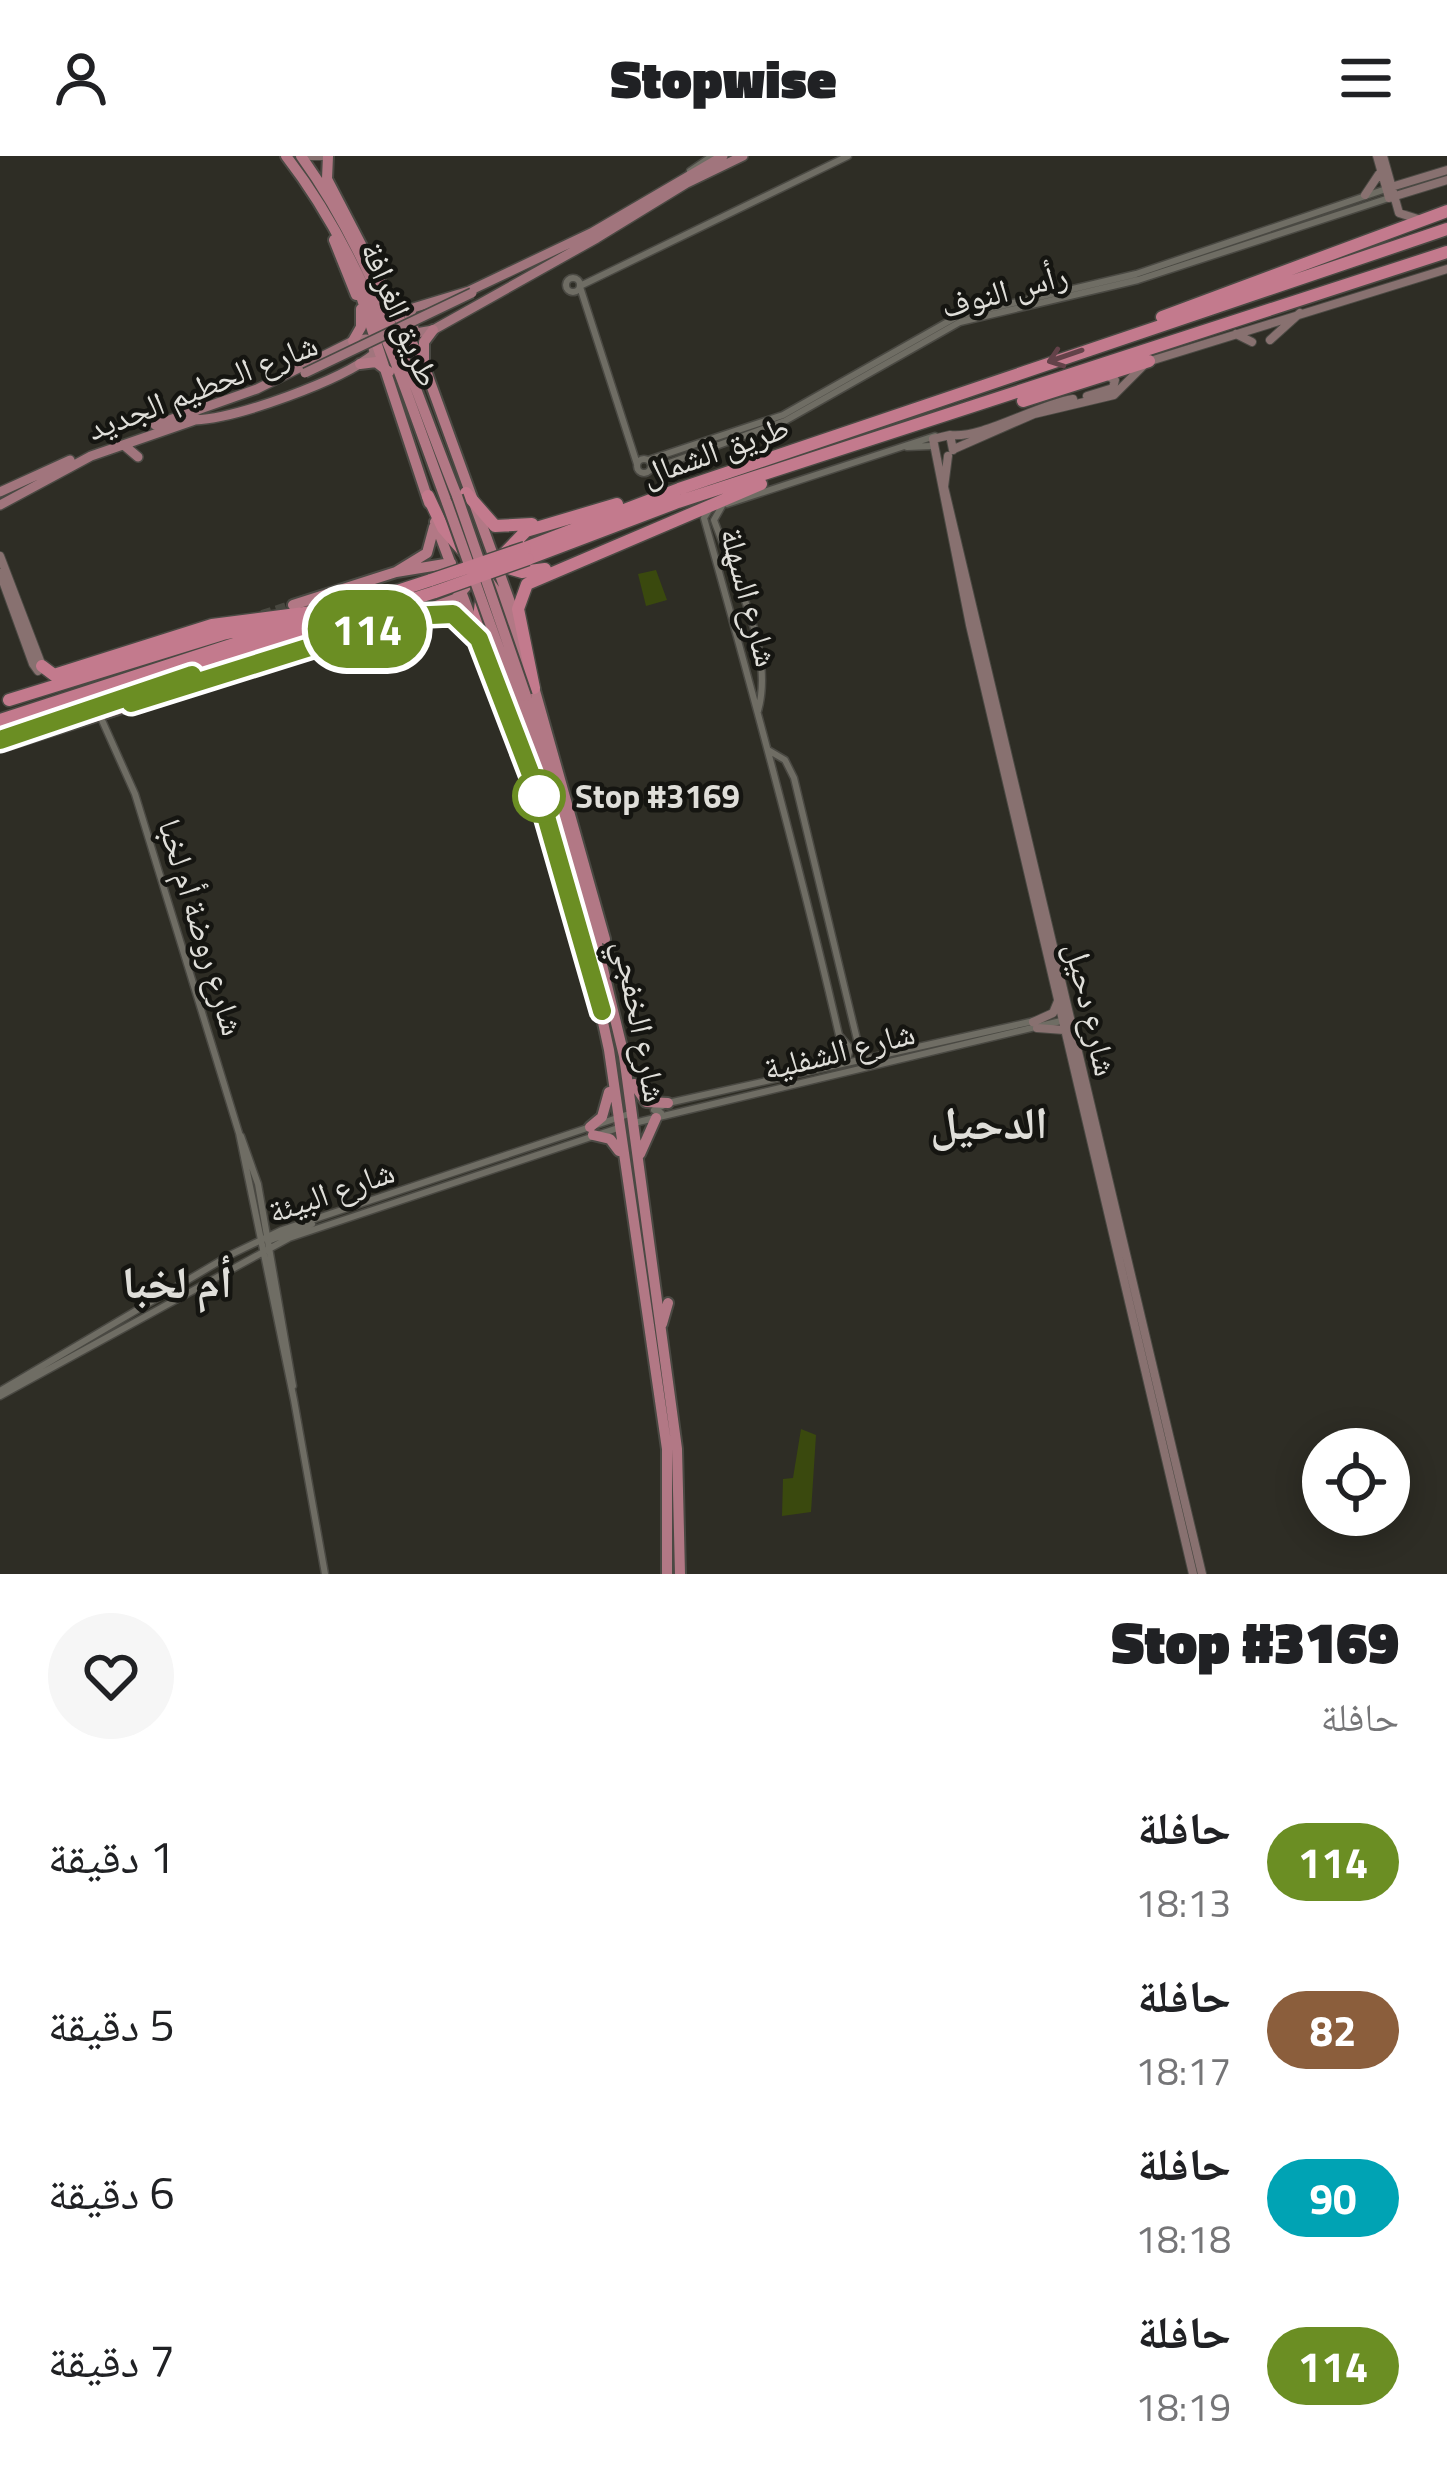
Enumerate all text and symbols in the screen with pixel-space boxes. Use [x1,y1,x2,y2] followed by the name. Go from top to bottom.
[610,37,837,119] text: Stopwise
[48,45,114,111] icon: person
[1333,45,1399,111] icon: menu
[348,234,454,394] street label: طريق الغرافة
[935,249,1073,331] street label: رأس النوف
[79,319,325,453] street label: شارع الحطيم الجديد
[1047,347,1084,368] one-way arrow
[634,401,796,499] street label: طريق الشمال
[707,522,793,672] street label: شارع السهلة
[298,590,436,668] line badge: 114
[332,597,402,661] text: 114
[514,771,564,821] marker: Stop #3169
[575,771,740,821] place label: Stop #3169
[145,812,259,1042] street label: شارع روضة أم لخبا
[599,936,681,1107] street label: شارع الخفجي
[1052,937,1132,1081] street label: شارع دحيل
[758,1007,920,1093] street label: شارع الشفلية
[930,1088,1048,1156] district label: الدحيل
[261,1146,401,1236] street label: شارع البيئة
[122,1247,232,1315] district label: أم لخبا
[1302,1428,1410,1536] map controls
[1302,1428,1410,1536] button: locate
[1111,1598,1399,1685] text: Stop #3169
[48,1613,174,1739] button: heart
[1321,1687,1399,1746] text: حافلة
[1138,1793,1231,1861] text: حافلة
[48,1822,175,1890] text: 1 دقيقة
[1298,1830,1368,1894] text: 114
[1135,1873,1231,1932] text: 18:13
[1138,1961,1231,2029] text: حافلة
[48,1990,175,2058] text: 5 دقيقة
[1309,1998,1357,2062] text: 82
[1135,2041,1231,2100] text: 18:17
[1138,2129,1231,2197] text: حافلة
[48,2158,175,2226] text: 6 دقيقة
[1309,2166,1357,2230] text: 90
[1135,2209,1231,2268] text: 18:18
[1138,2297,1231,2365] text: حافلة
[48,2326,175,2394] text: 7 دقيقة
[1298,2334,1368,2398] text: 114
[1135,2377,1231,2436] text: 18:19

